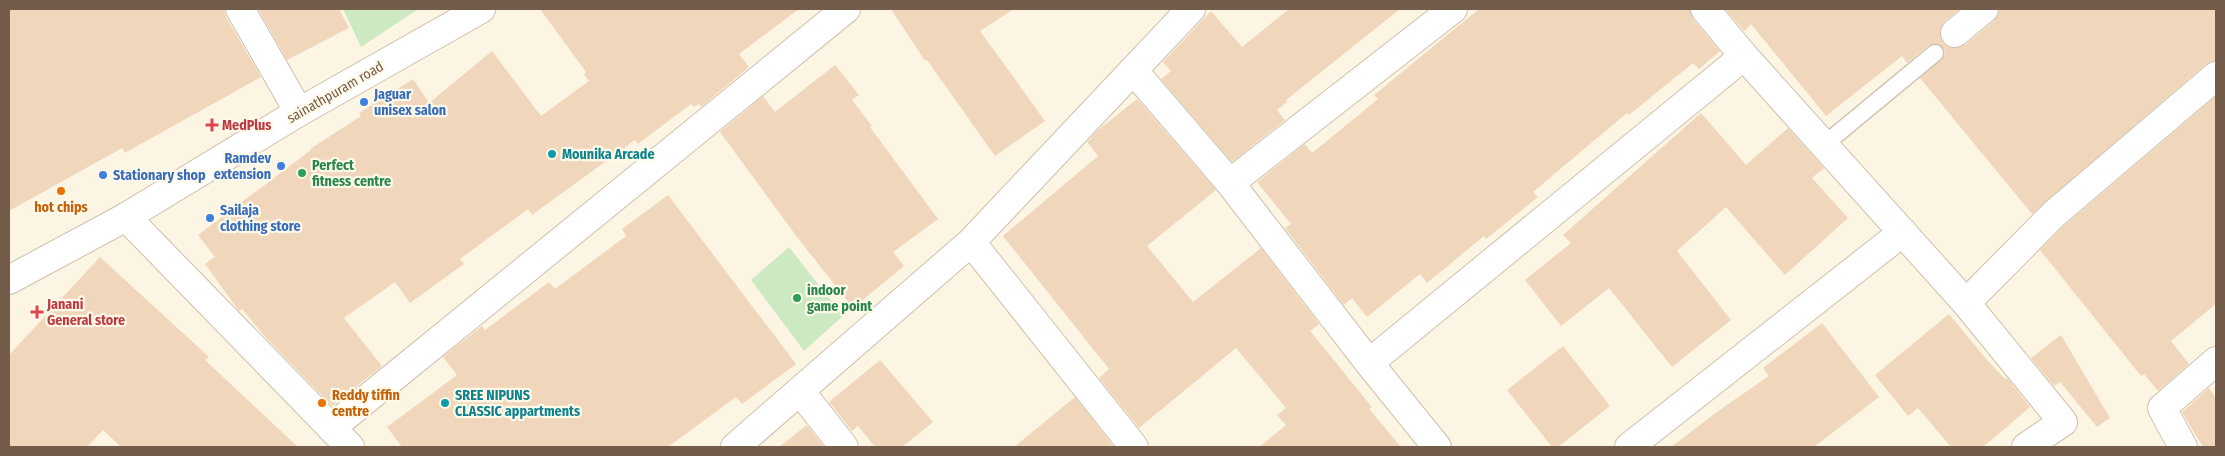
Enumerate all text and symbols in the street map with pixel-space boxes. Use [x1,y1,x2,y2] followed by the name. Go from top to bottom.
[284,58,387,127] street label: sainathpuram road
[373,86,446,119] place label: Jaguar unisex salon
[358,96,370,108] marker: Jaguar unisex salon
[222,117,272,134] place label: MedPlus
[206,119,218,131] marker: MedPlus
[562,146,655,163] place label: Mounika Arcade
[546,148,558,160] marker: Mounika Arcade
[214,150,271,183] place label: Ramdev extension
[312,157,391,190] place label: Perfect fitness centre
[275,160,287,172] marker: Ramdev extension
[113,167,206,184] place label: Stationary shop
[296,167,308,179] marker: Perfect fitness centre
[97,169,109,181] marker: Stationary shop
[55,185,67,197] marker: hot chips
[34,199,88,216] place label: hot chips
[220,202,301,235] place label: Sailaja clothing store
[204,212,216,224] marker: Sailaja clothing store
[807,282,873,315] place label: indoor game point
[791,292,803,304] marker: indoor game point
[46,296,125,329] place label: Janani General store
[31,306,43,318] marker: Janani General store
[332,387,400,420] place label: Reddy tiffin centre
[455,387,580,420] place label: SREE NIPUNS CLASSIC appartments
[316,397,328,409] marker: Reddy tiffin centre
[439,397,451,409] marker: SREE NIPUNS CLASSIC appartments

